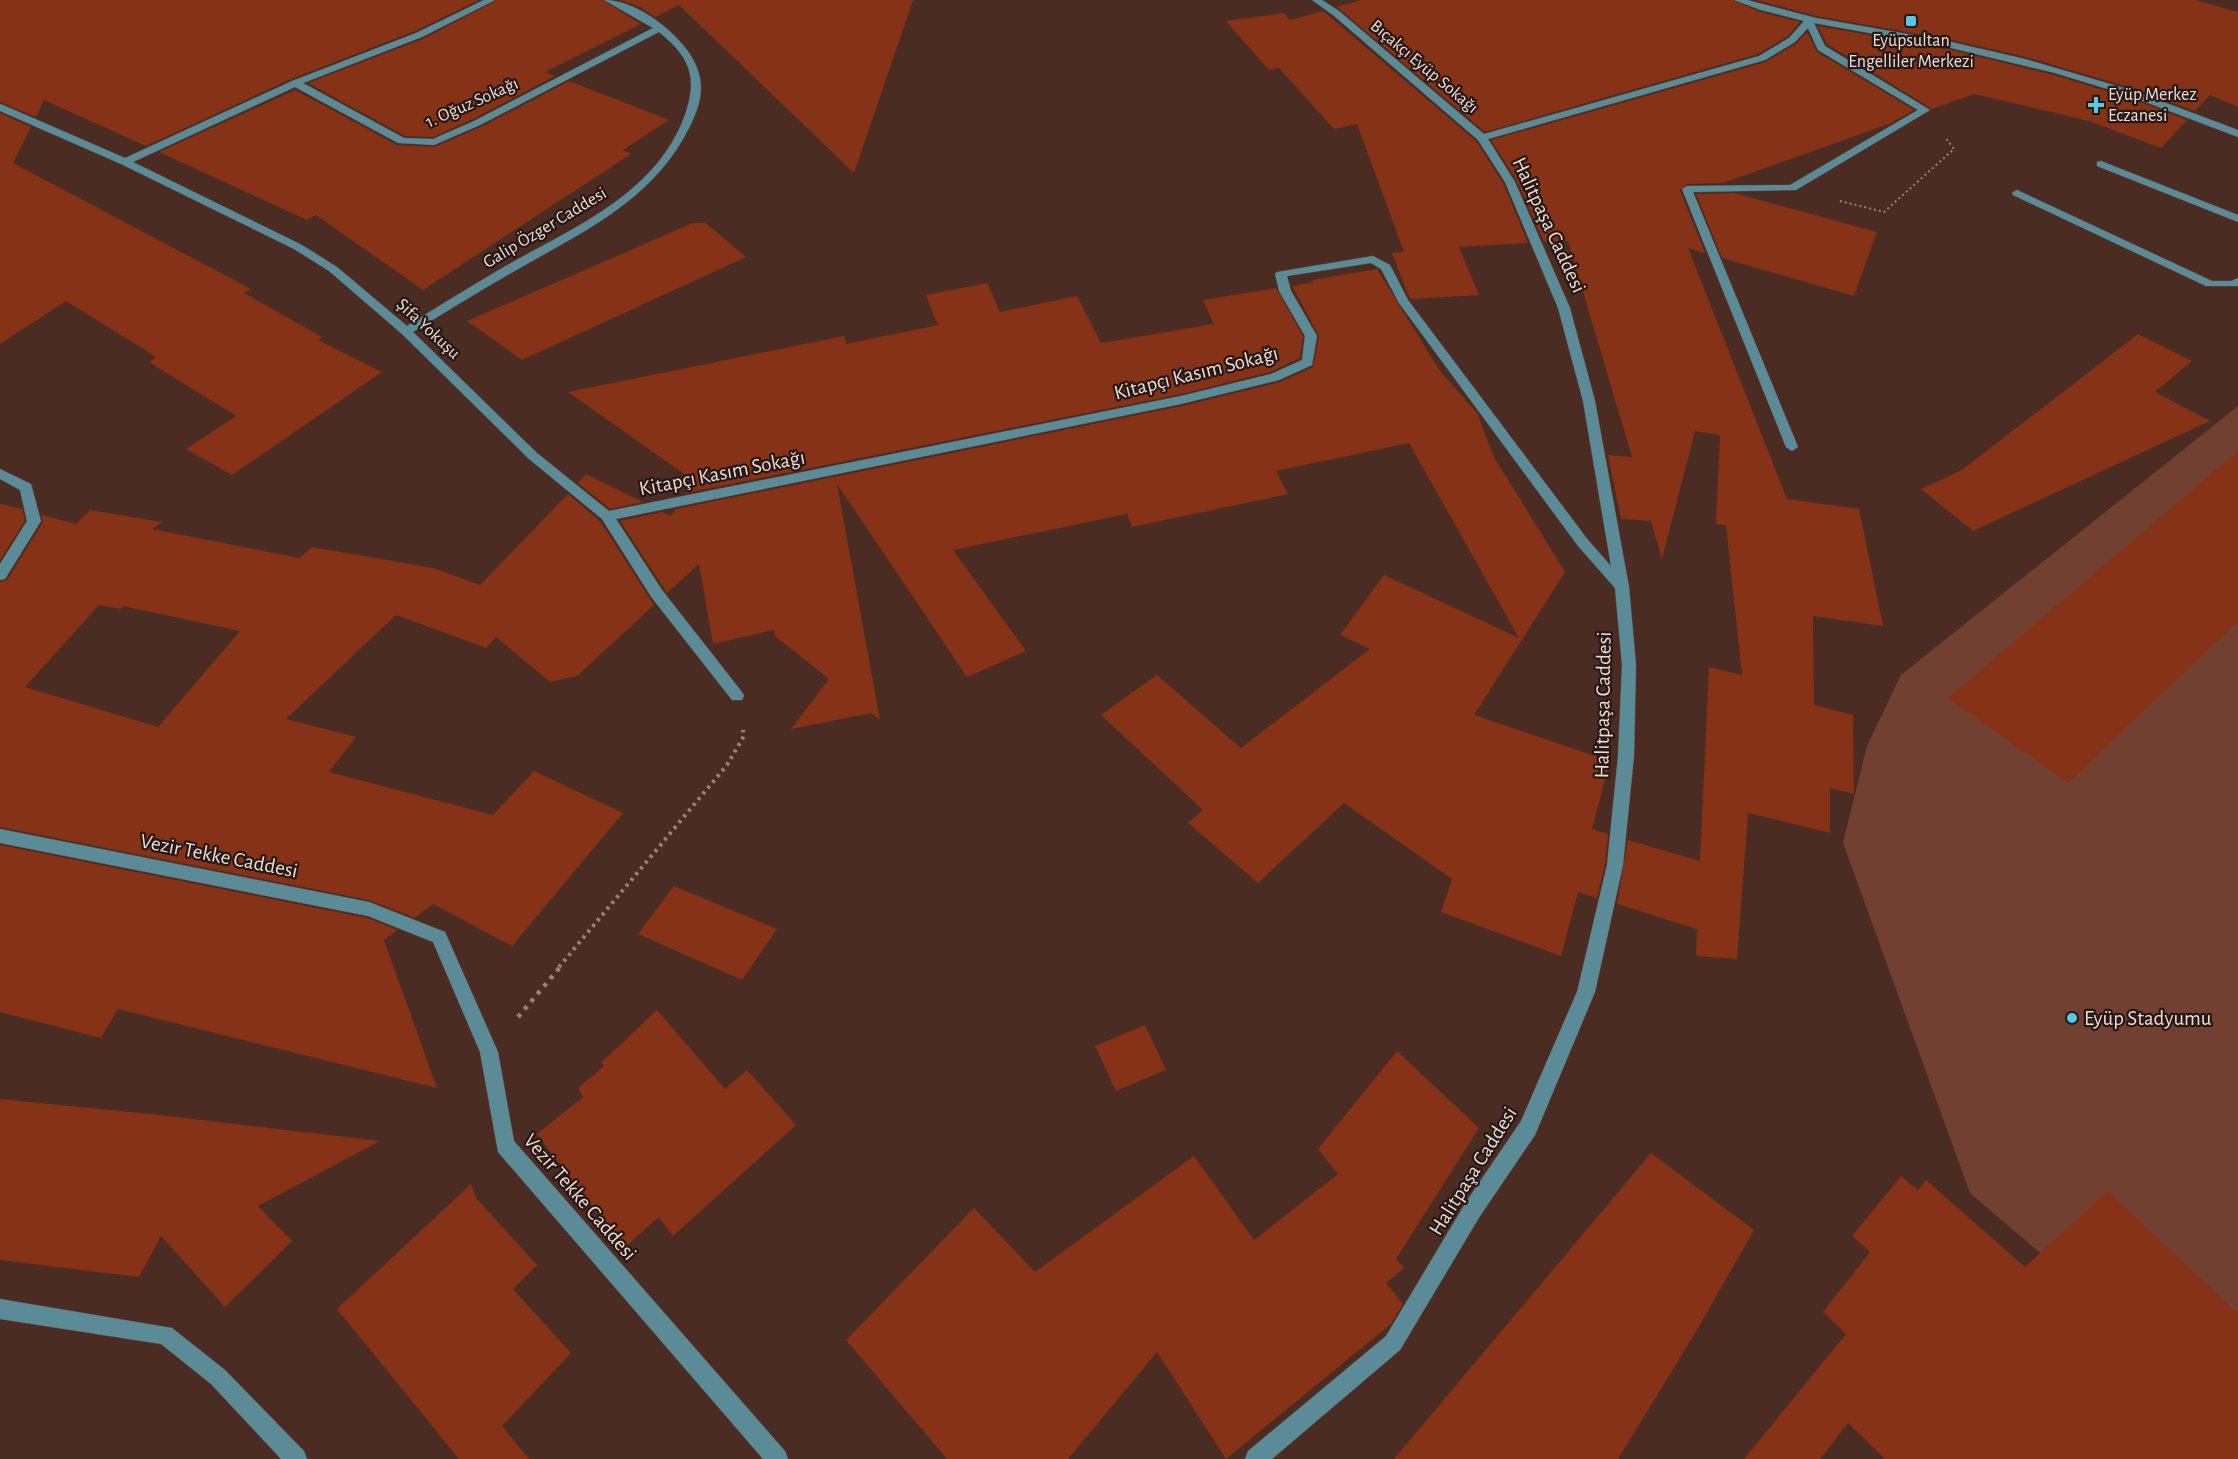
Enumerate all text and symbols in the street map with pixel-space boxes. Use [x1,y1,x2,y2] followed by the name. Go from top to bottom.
[1904,14,1918,28] marker: Eyüpsultan Engelliler Merkezi
[1367,17,1481,117] street label: Bıçakçı Eyüp Sokağı
[1848,32,1974,71] place label: Eyüpsultan Engelliler Merkezi
[423,75,521,131] street label: 1. Oğuz Sokağı
[2108,86,2197,125] place label: Eyüp Merkez Eczanesi
[2089,98,2103,112] marker: Eyüp Merkez Eczanesi
[1508,154,1590,296] street label: Halitpaşa Caddesi
[479,182,610,272] street label: Galip Özger Caddesi
[393,295,463,363] street label: Şifa Yokuşu
[1112,342,1280,404] street label: Kitapçı Kasım Sokağı
[637,447,807,499] street label: Kitapçı Kasım Sokağı
[1591,631,1615,779] street label: Halitpaşa Caddesi
[138,830,300,882] street label: Vezir Tekke Caddesi
[2084,1008,2212,1029] place label: Eyüp Stadyumu
[2065,1011,2079,1025] marker: Eyüp Stadyumu
[1425,1103,1521,1239] street label: Halitpaşa Caddesi
[520,1130,640,1264] street label: Vezir Tekke Caddesi

